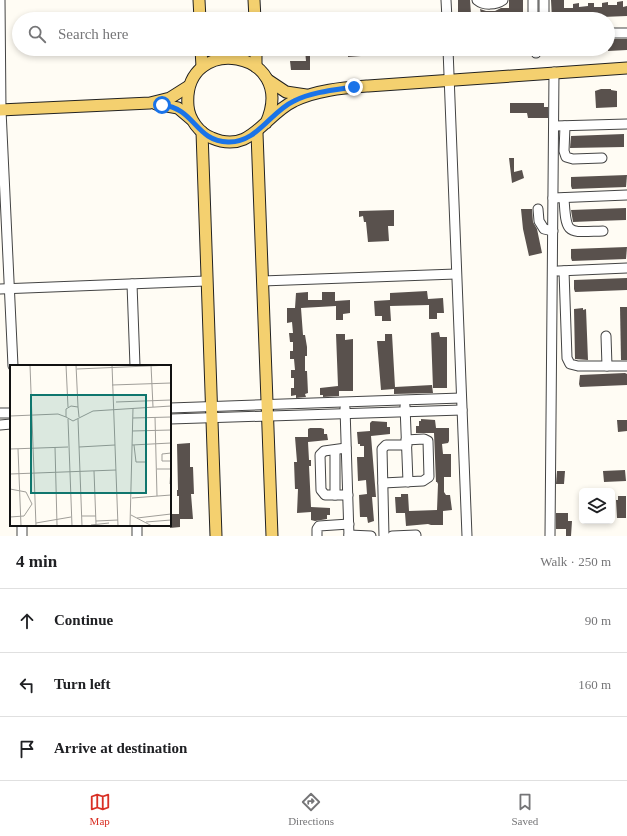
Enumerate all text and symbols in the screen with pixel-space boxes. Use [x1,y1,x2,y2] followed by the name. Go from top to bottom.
[12,12,615,56] search box
[26,23,48,45] icon: search
[58,26,128,42] text: Search here
[345,78,363,96] route end
[153,96,171,114] route start
[10,365,171,526] inset map
[579,488,615,524] map controls
[579,488,615,524] button: layers
[16,552,57,571] text: 4 min
[540,554,611,569] text: Walk · 250 m
[16,610,38,632] icon: ahead
[54,612,113,628] text: Continue
[585,613,611,628] text: 90 m
[16,674,38,696] icon: left
[54,676,111,692] text: Turn left
[578,677,611,692] text: 160 m
[16,738,38,760] icon: arrive
[54,740,187,756] text: Arrive at destination
[89,791,111,827] tab: Map
[288,791,334,827] tab: Directions
[511,791,538,827] tab: Saved

